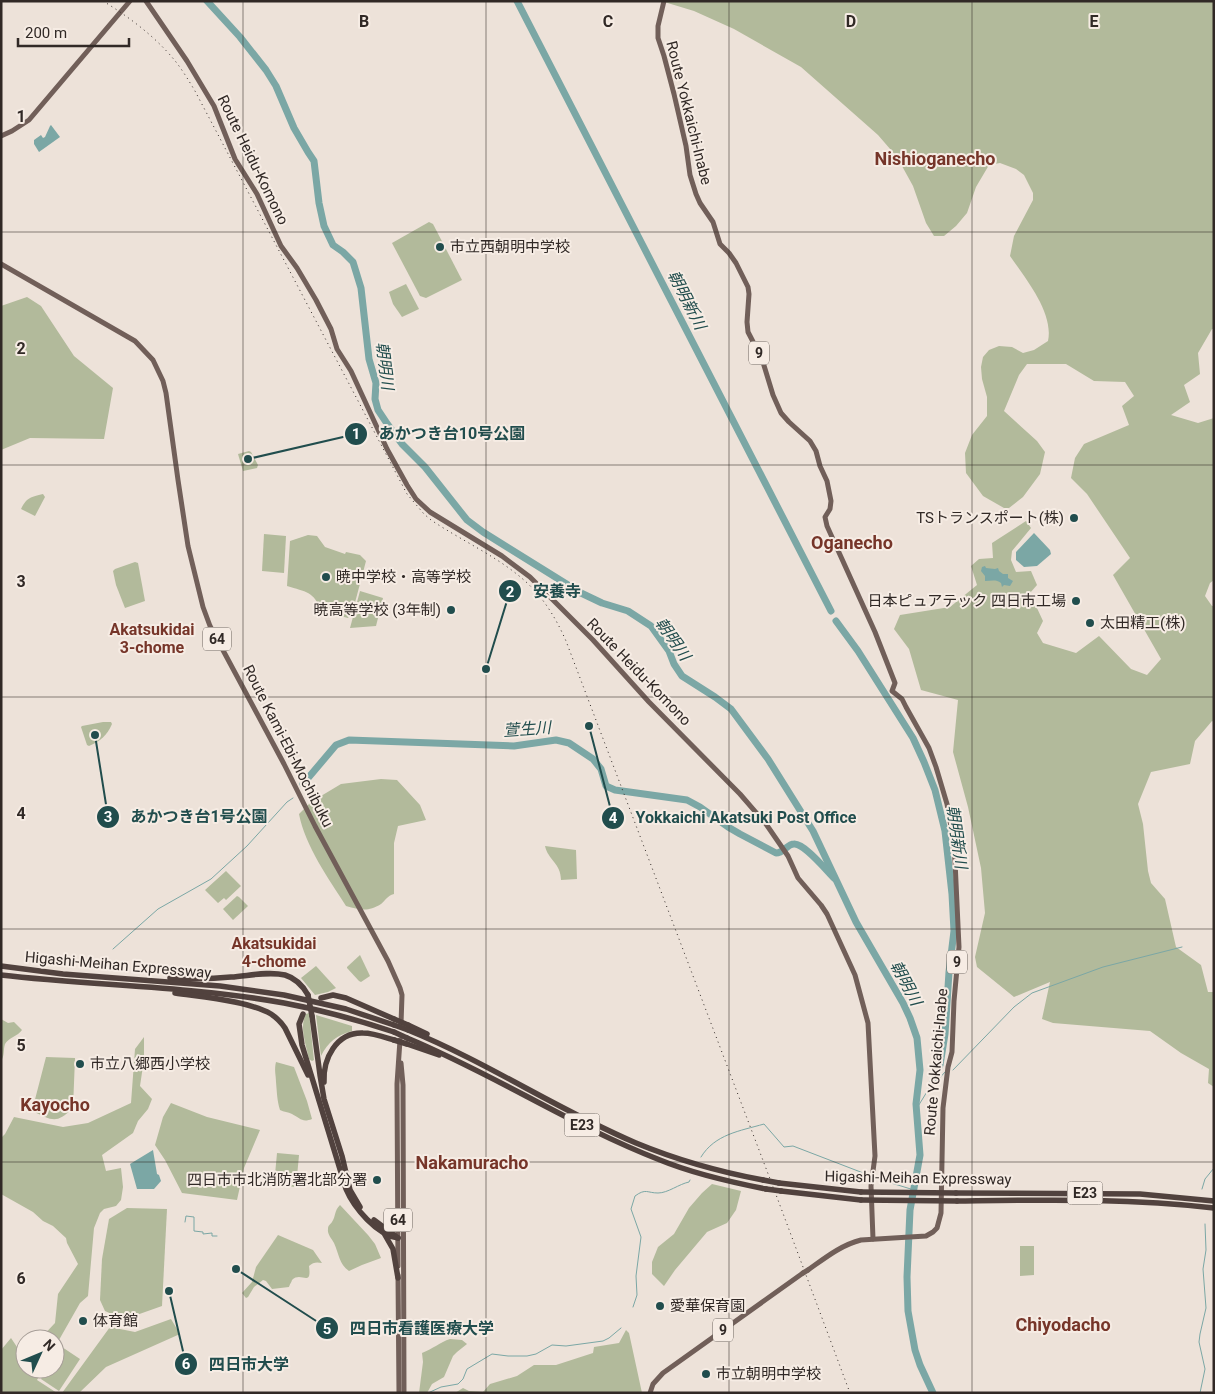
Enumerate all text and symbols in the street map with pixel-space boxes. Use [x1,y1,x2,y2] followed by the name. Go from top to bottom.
[359,12,369,31] text: B
[603,12,613,31] text: C
[846,12,856,31] text: D
[1090,12,1099,31] text: E
[18,15,129,47] scale bar
[25,24,67,42] text: 200 m
[662,39,716,187] street label: Route Yokkaichi-Inabe
[214,92,292,228] street label: Route Heidu-Komono
[16,107,26,126] text: 1
[874,148,996,169] district label: Nishioganecho
[450,238,570,256] place label: 市立西朝明中学校
[434,241,446,253] marker: 市立西朝明中学校
[664,267,711,335] water label: 朝明新川
[16,339,26,358] text: 2
[373,341,398,393] water label: 朝明川
[749,342,769,364] road number: 9
[344,418,535,449] callout: あかつき台10号公園
[379,424,525,443] text: あかつき台10号公園
[352,425,360,443] text: 1
[916,509,1064,527] place label: TSトランスポート(株)
[1068,512,1080,524] marker: TSトランスポート(株)
[811,532,893,553] district label: Oganecho
[336,568,471,586] place label: 暁中学校・高等学校
[320,571,332,583] marker: 暁中学校・高等学校
[16,572,26,591] text: 3
[498,576,591,607] callout: 安養寺
[533,582,581,601] text: 安養寺
[506,583,515,601] text: 2
[868,592,1066,610] place label: 日本ピュアテック 四日市工場
[1070,595,1082,607] marker: 日本ピュアテック 四日市工場
[313,601,441,619] place label: 暁高等学校 (3年制)
[445,604,457,616] marker: 暁高等学校 (3年制)
[651,614,696,666] water label: 朝明川
[1100,614,1185,632] place label: 太田精工(株)
[583,615,695,729] street label: Route Heidu-Komono
[1084,617,1096,629] marker: 太田精工(株)
[109,620,195,657] district label: Akatsukidai 3-chome
[203,628,231,650] road number: 64
[239,662,337,830] street label: Route Kami-Ebi-Mochibuku
[502,718,554,740] water label: 萱生川
[95,801,277,832] callout: あかつき台1号公園
[601,802,867,833] callout: Yokkaichi Akatsuki Post Office
[16,804,26,823] text: 4
[943,804,971,872] water label: 朝明新川
[130,807,268,826] text: あかつき台1号公園
[104,808,112,826] text: 3
[636,808,857,827] text: Yokkaichi Akatsuki Post Office
[609,809,618,827] text: 4
[231,934,317,971] district label: Akatsukidai 4-chome
[24,948,212,982] street label: Higashi-Meihan Expressway
[947,950,967,974] road number: 9
[886,957,927,1010] water label: 朝明川
[921,988,951,1136] street label: Route Yokkaichi-Inabe
[16,1036,26,1055] text: 5
[90,1055,210,1073] place label: 市立八郷西小学校
[74,1058,86,1070] marker: 市立八郷西小学校
[20,1094,90,1115] district label: Kayocho
[564,1114,600,1136] road number: E23
[416,1152,528,1173] district label: Nakamuracho
[824,1167,1012,1189] street label: Higashi-Meihan Expressway
[187,1171,367,1189] place label: 四日市市北消防署北部分署
[371,1174,383,1186] marker: 四日市市北消防署北部分署
[1068,1182,1102,1204] road number: E23
[384,1208,412,1232] road number: 64
[16,1269,26,1288] text: 6
[670,1297,745,1315] place label: 愛華保育園
[654,1300,666,1312] marker: 愛華保育園
[93,1312,138,1330] place label: 体育館
[315,1313,504,1344] callout: 四日市看護医療大学
[1015,1314,1111,1335] district label: Chiyodacho
[77,1315,89,1327] marker: 体育館
[713,1318,733,1342] road number: 9
[350,1319,494,1338] text: 四日市看護医療大学
[323,1320,331,1338] text: 5
[15,1329,65,1379] north arrow
[40,1336,59,1354] text: N
[174,1349,299,1380] callout: 四日市大学
[182,1355,191,1373] text: 6
[209,1355,289,1374] text: 四日市大学
[716,1365,821,1383] place label: 市立朝明中学校
[700,1368,712,1380] marker: 市立朝明中学校

